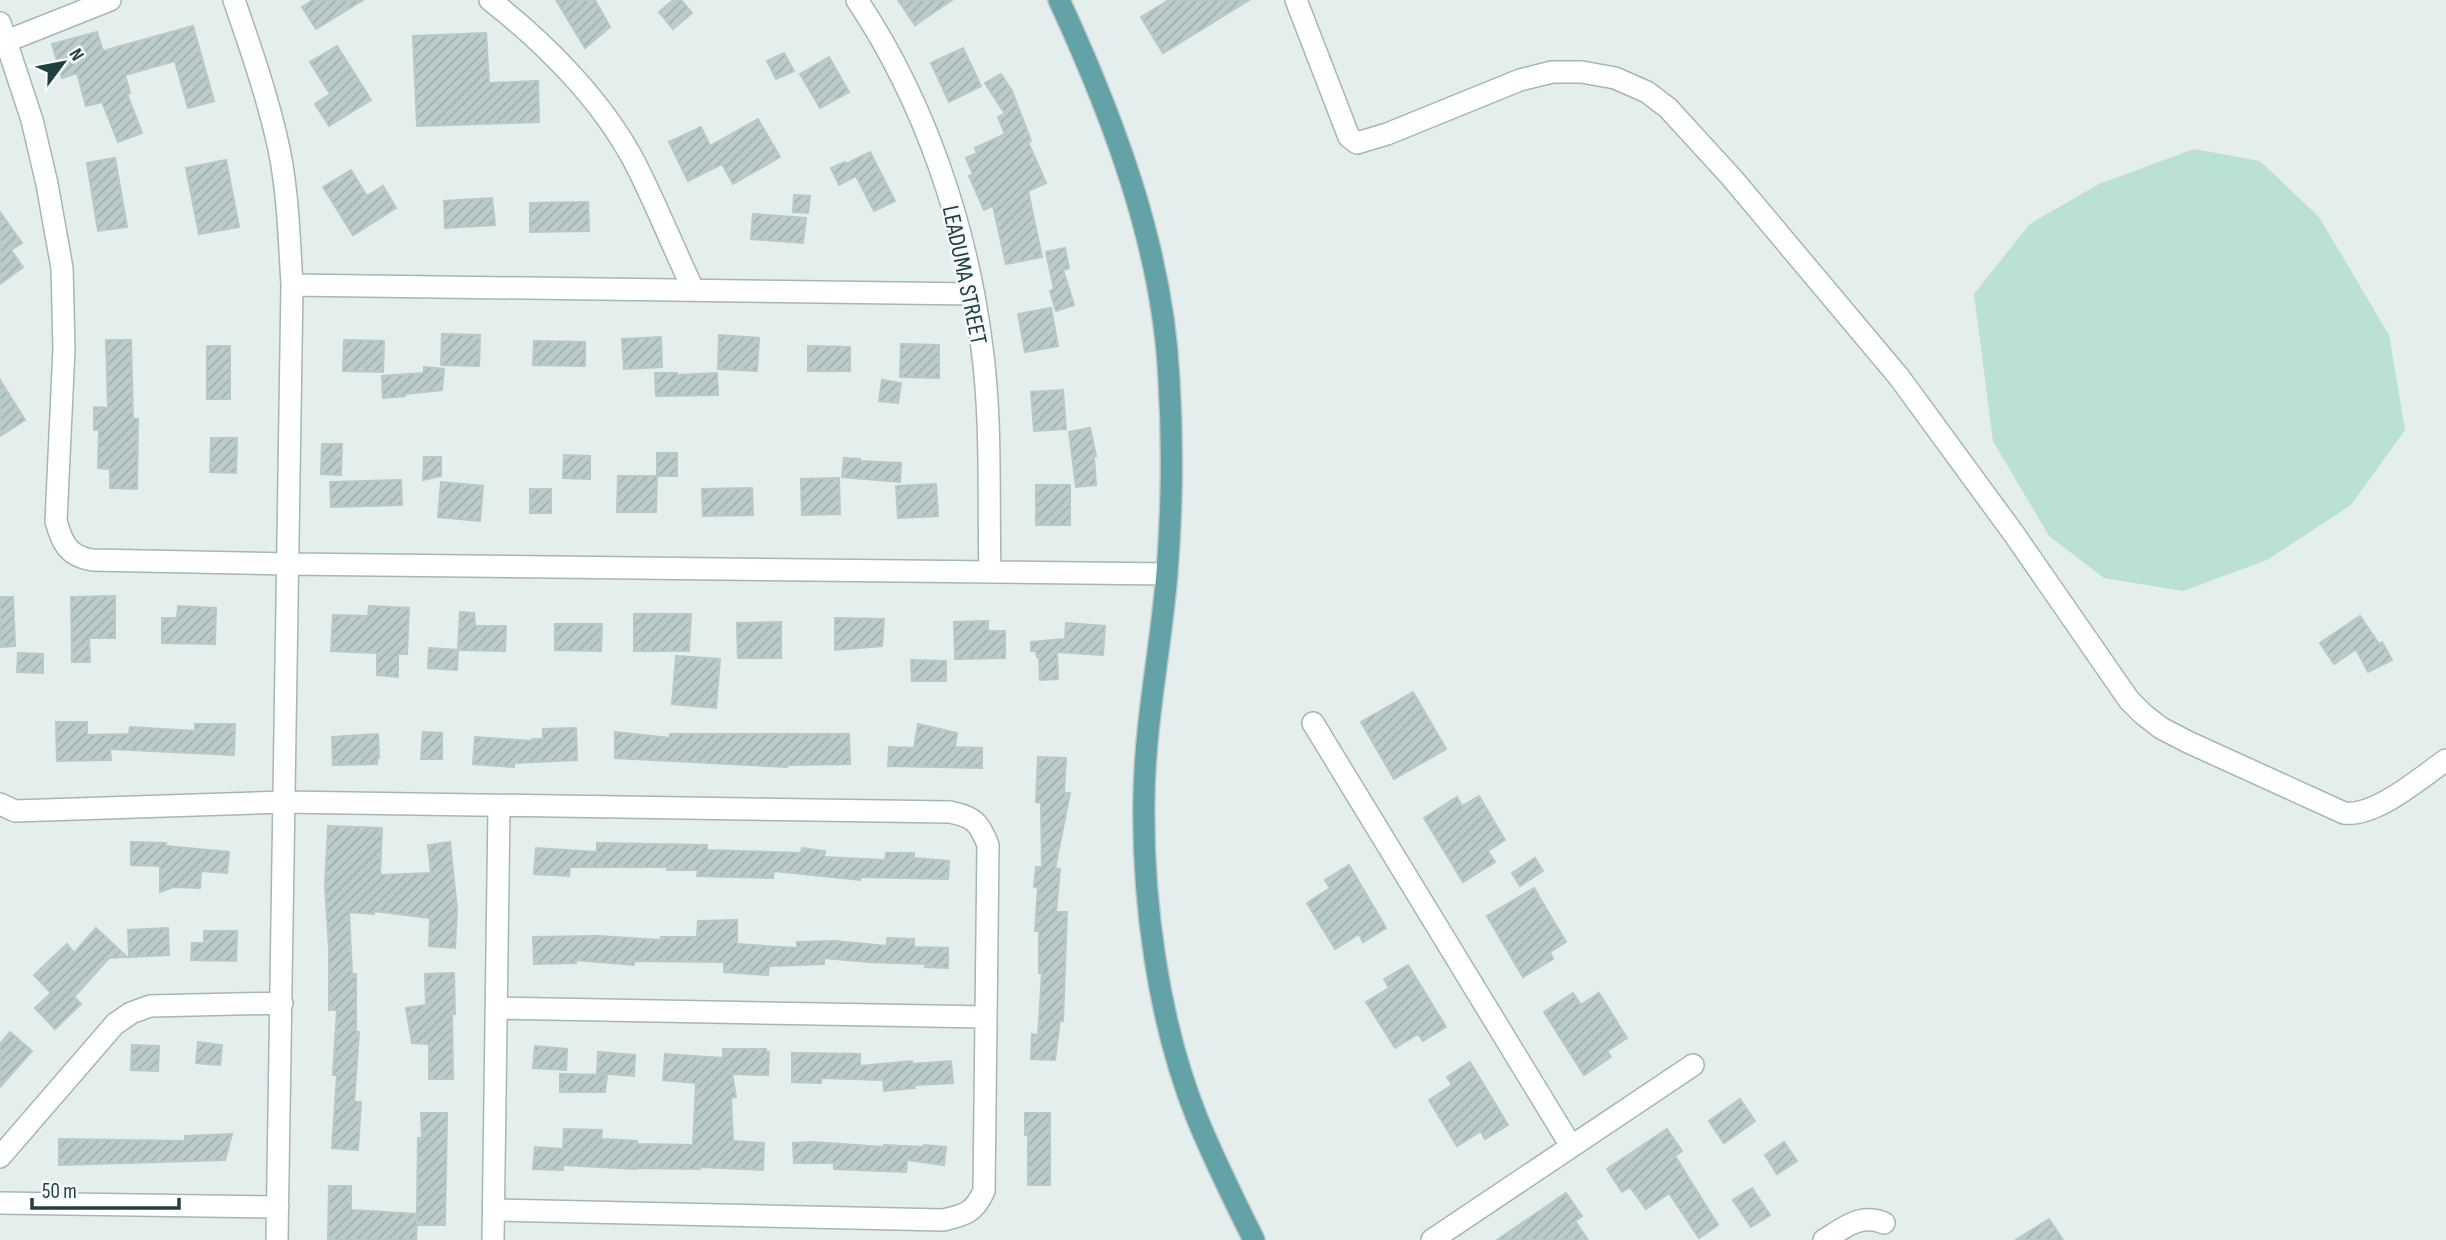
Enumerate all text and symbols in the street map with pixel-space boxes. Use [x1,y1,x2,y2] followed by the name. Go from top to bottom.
[28,28,98,98] north arrow
[64,44,89,65] text: N
[936,203,993,347] street label: LEADUMA STREET
[32,1166,178,1210] scale bar
[42,1179,77,1204] text: 50 m

